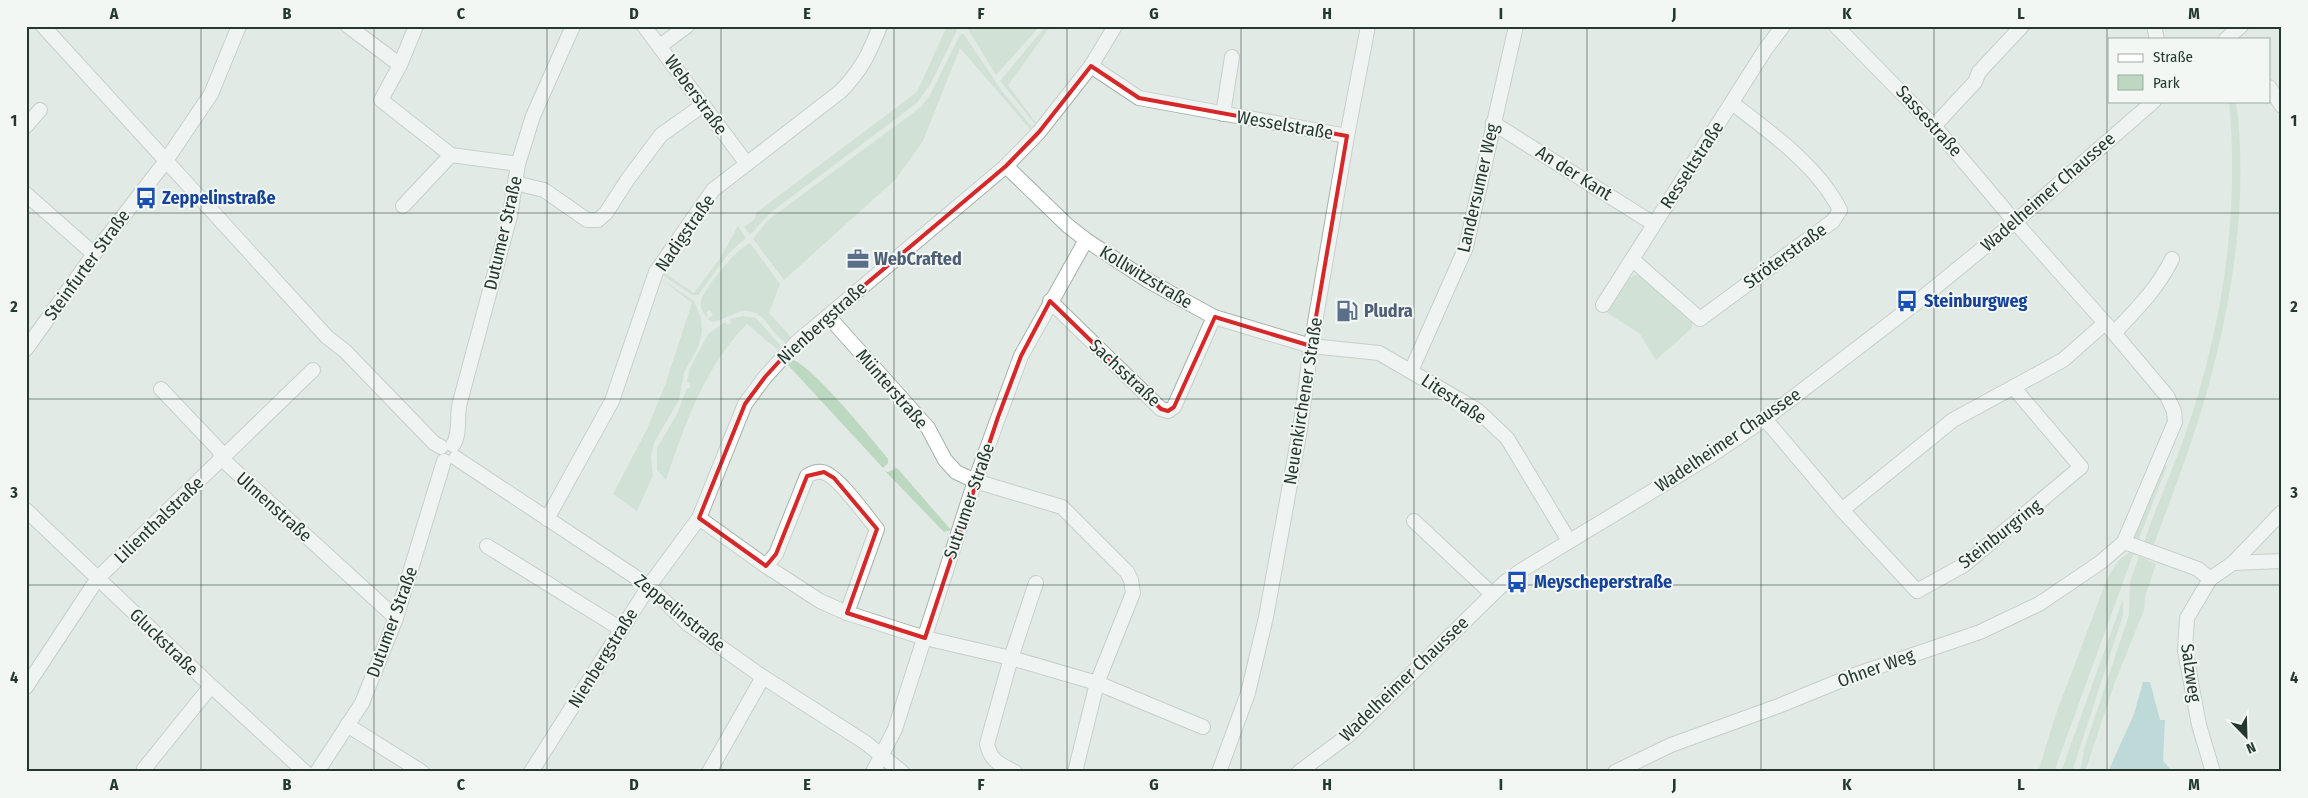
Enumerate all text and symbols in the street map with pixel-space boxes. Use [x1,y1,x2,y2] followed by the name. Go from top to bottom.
[109,4,119,23] text: A
[283,4,292,23] text: B
[457,4,466,23] text: C
[629,4,639,23] text: D
[803,4,811,23] text: E
[977,4,985,23] text: F
[1149,4,1159,23] text: G
[1322,4,1332,23] text: H
[1499,4,1503,23] text: I
[1671,4,1676,23] text: J
[1842,4,1852,23] text: K
[2017,4,2025,23] text: L
[2188,4,2200,23] text: M
[2108,38,2270,102] legend
[2153,48,2193,66] text: Straße
[660,51,732,139] street label: Weberstraße
[2153,74,2180,92] text: Park
[1891,81,1967,161] street label: Sassestraße
[1235,106,1335,144] street label: Wesselstraße
[11,111,17,130] text: 1
[2291,111,2297,130] text: 1
[1656,117,1728,213] street label: Resseltstraße
[1452,121,1504,255] street label: Landersumer Weg
[1976,128,2120,256] street label: Wadelheimer Chaussee
[1532,141,1616,205] street label: An der Kant
[479,174,527,292] street label: Dutumer Straße
[133,185,159,211] bus stop icon: Zeppelinstraße
[162,187,276,209] place label: Zeppelinstraße
[650,190,720,276] street label: Nadigstraße
[39,205,135,325] street label: Steinfurter Straße
[1739,218,1831,293] street label: Ströterstraße
[1096,241,1196,313] street label: Kollwitzstraße
[845,246,871,272] office icon: WebCrafted
[874,248,962,270] place label: WebCrafted
[773,277,872,369] street label: Nienbergstraße
[1894,288,1920,314] bus stop icon: Steinburgweg
[1924,290,2028,312] place label: Steinburgweg
[9,297,18,316] text: 2
[2289,297,2298,316] text: 2
[1334,298,1360,324] fuel station icon: Pludra
[1364,300,1413,322] place label: Pludra
[1279,316,1327,486] street label: Neuenkirchener Straße
[1085,335,1165,411] street label: Sachsstraße
[851,344,933,434] street label: Münterstraße
[1417,369,1491,429] street label: Litestraße
[1651,383,1805,497] street label: Wadelheimer Chaussee
[939,440,999,562] street label: Sutrumer Straße
[232,467,316,547] street label: Ulmenstraße
[110,472,208,568] street label: Lilienthalstraße
[9,483,18,502] text: 3
[2289,483,2298,502] text: 3
[1954,494,2046,573] street label: Steinburgring
[362,564,422,680] street label: Dutumer Straße
[1504,569,1530,595] bus stop icon: Meyscheperstraße
[630,570,730,656] street label: Zeppelinstraße
[1534,571,1672,593] place label: Meyscheperstraße
[125,604,203,680] street label: Gluckstraße
[564,604,642,712] street label: Nienbergstraße
[1335,612,1473,746] street label: Wadelheimer Chaussee
[2176,642,2206,704] street label: Salzweg
[1834,644,1918,692] street label: Ohner Weg
[10,668,18,687] text: 4
[2290,668,2298,687] text: 4
[2220,710,2270,760] north arrow
[2244,738,2258,757] text: N
[109,775,119,794] text: A
[283,775,292,794] text: B
[457,775,466,794] text: C
[629,775,639,794] text: D
[803,775,811,794] text: E
[977,775,985,794] text: F
[1149,775,1159,794] text: G
[1322,775,1332,794] text: H
[1499,775,1503,794] text: I
[1671,775,1676,794] text: J
[1842,775,1852,794] text: K
[2017,775,2025,794] text: L
[2188,775,2200,794] text: M

